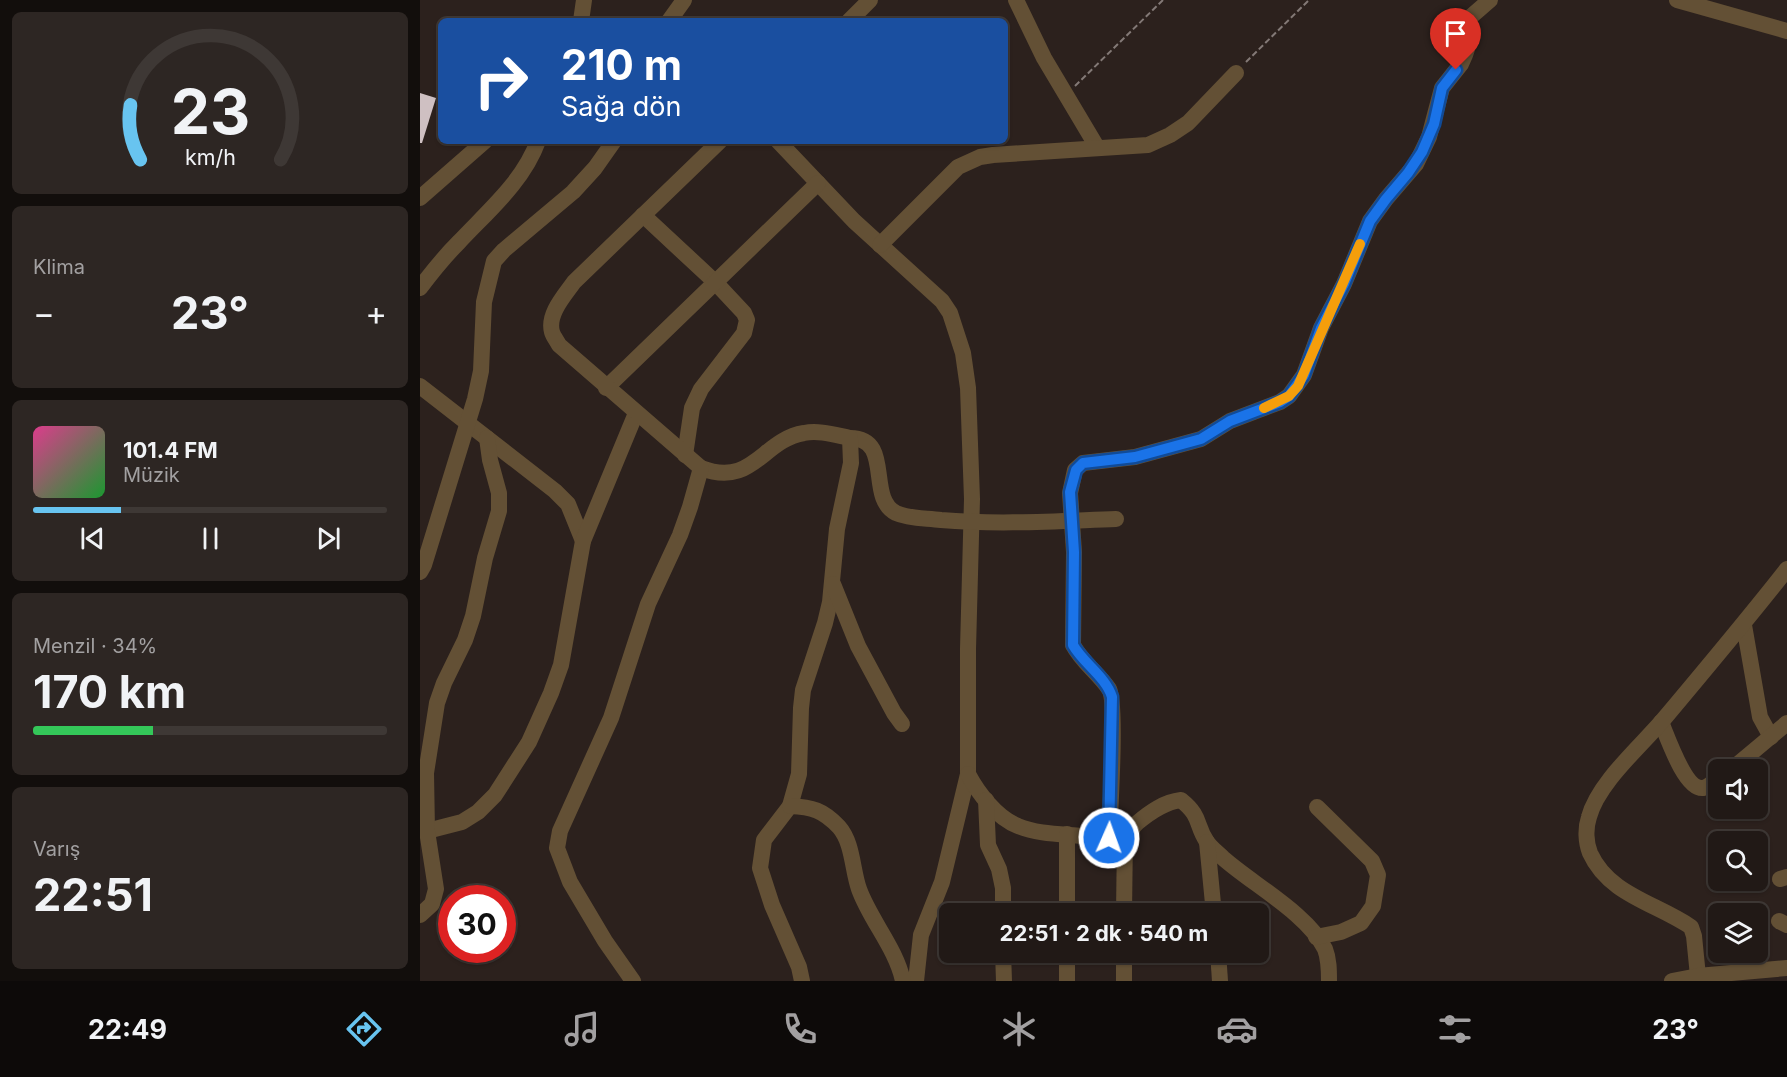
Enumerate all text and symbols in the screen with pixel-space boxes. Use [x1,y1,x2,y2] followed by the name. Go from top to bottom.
[1430,8,1481,70] pin
[1439,17,1472,50] icon: arrive
[561,39,682,90] text: 210 m
[462,42,540,120] icon: right
[170,74,250,149] text: 23
[561,90,681,123] text: Sağa dön
[185,144,235,170] text: km/h
[33,255,85,279] text: Klima
[171,285,249,340] text: 23°
[33,293,55,333] text: −
[365,293,387,333] text: +
[123,437,218,463] text: 101.4 FM
[123,463,180,487] text: Müzik
[76,522,109,555] icon: previous
[194,522,227,555] icon: pause
[312,522,345,555] icon: next
[33,634,157,658] text: Menzil · 34%
[33,664,186,719] text: 170 km
[1708,759,1768,963] map controls
[1708,759,1768,819] button: sound
[1077,806,1141,870] position arrow
[1708,831,1768,891] button: search
[33,837,80,861] text: Varış
[33,867,153,922] text: 22:51
[438,885,516,963] speed limit sign: 30
[1708,903,1768,963] button: layers
[1000,920,1208,946] text: 22:51 · 2 dk · 540 m
[343,1008,385,1050] icon: directions
[561,1008,603,1050] icon: music
[779,1008,821,1050] icon: phone
[998,1008,1040,1050] icon: climate
[1216,1008,1258,1050] icon: car
[1434,1008,1476,1050] icon: filters
[88,1013,167,1046] text: 22:49
[1652,1013,1699,1046] text: 23°

